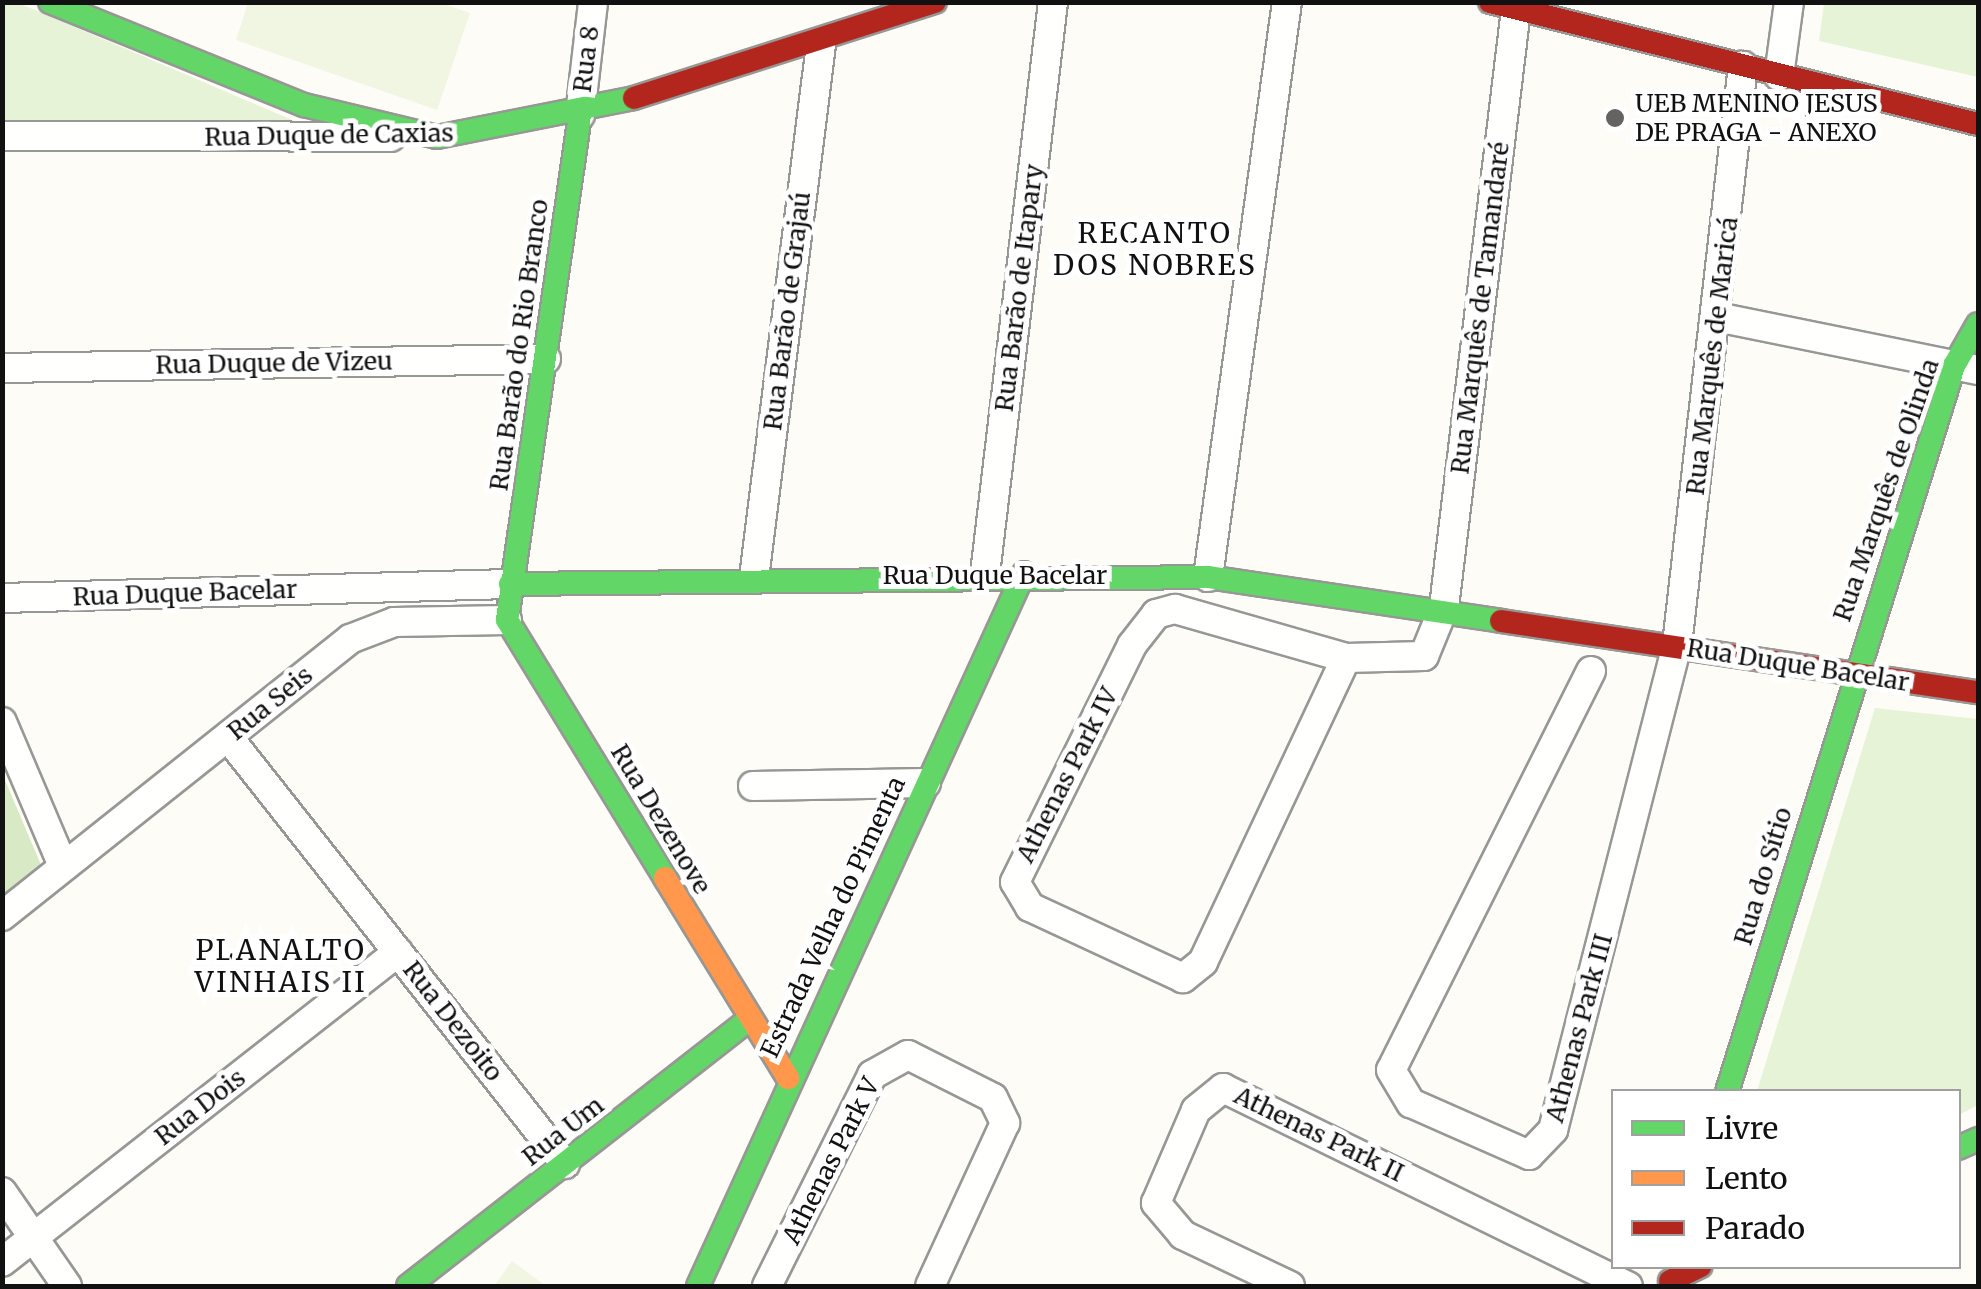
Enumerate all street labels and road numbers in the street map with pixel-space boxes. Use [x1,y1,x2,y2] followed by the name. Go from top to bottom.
[567,24,605,94] street label: Rua 8
[204,118,454,152] street label: Rua Duque de Caxias
[1445,140,1515,476] street label: Rua Marquês de Tamandaré
[989,163,1049,413] street label: Rua Barão de Itapary
[757,190,817,432] street label: Rua Barão de Grajaú
[484,197,554,493] street label: Rua Barão do Rio Branco
[1680,215,1744,497] street label: Rua Marquês de Maricá
[155,346,393,380] street label: Rua Duque de Vizeu
[1827,355,1945,625] street label: Rua Marquês de Olinda
[883,560,1107,590] street label: Rua Duque Bacelar
[72,574,298,612] street label: Rua Duque Bacelar
[1685,633,1911,697] street label: Rua Duque Bacelar
[221,660,319,746] street label: Rua Seis
[1010,682,1124,868] street label: Athenas Park IV
[605,739,717,899] street label: Rua Dezenove
[755,772,911,1062] street label: Estrada Velha do Pimenta
[1728,803,1798,949] street label: Rua do Sítio
[1539,930,1619,1126] street label: Athenas Park III
[397,955,509,1087] street label: Rua Dezoito
[149,1062,251,1152] street label: Rua Dois
[776,1073,886,1249] street label: Athenas Park V
[1229,1080,1409,1188] street label: Athenas Park II
[516,1090,610,1172] street label: Rua Um

